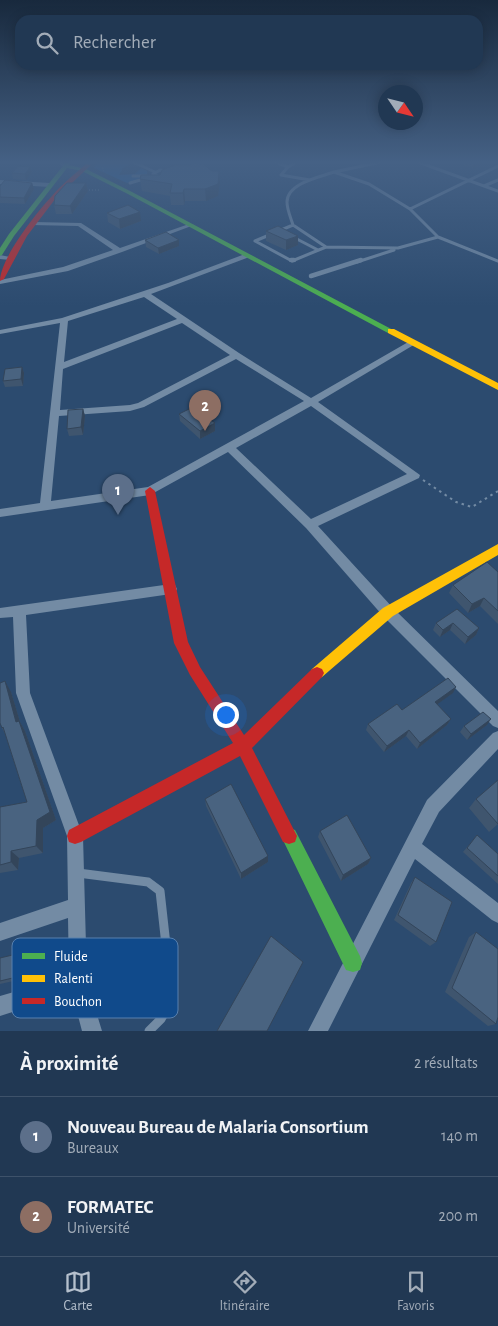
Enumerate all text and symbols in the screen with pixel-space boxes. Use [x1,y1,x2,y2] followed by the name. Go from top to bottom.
[15,15,483,70] search box
[33,29,61,57] icon: search
[73,33,156,52] text: Rechercher
[378,85,423,130] north arrow
[189,390,221,431] pin: 2
[102,474,134,515] pin: 1
[213,702,239,728] your location
[12,938,178,1018] legend
[54,950,88,964] text: Fluide
[54,972,93,986] text: Ralenti
[54,995,102,1009] text: Bouchon
[20,1053,118,1074] text: À proximité
[414,1055,478,1071] text: 2 résultats
[67,1118,369,1137] text: Nouveau Bureau de Malaria Consortium
[33,1128,39,1144] text: 1
[441,1128,478,1144] text: 140 m
[67,1140,119,1156] text: Bureaux
[67,1198,153,1217] text: FORMATEC
[32,1208,40,1224] text: 2
[438,1208,478,1224] text: 200 m
[67,1220,130,1236] text: Université
[64,1268,92,1315] tab: Carte
[219,1268,270,1315] tab: Itinéraire
[397,1268,434,1315] tab: Favoris

